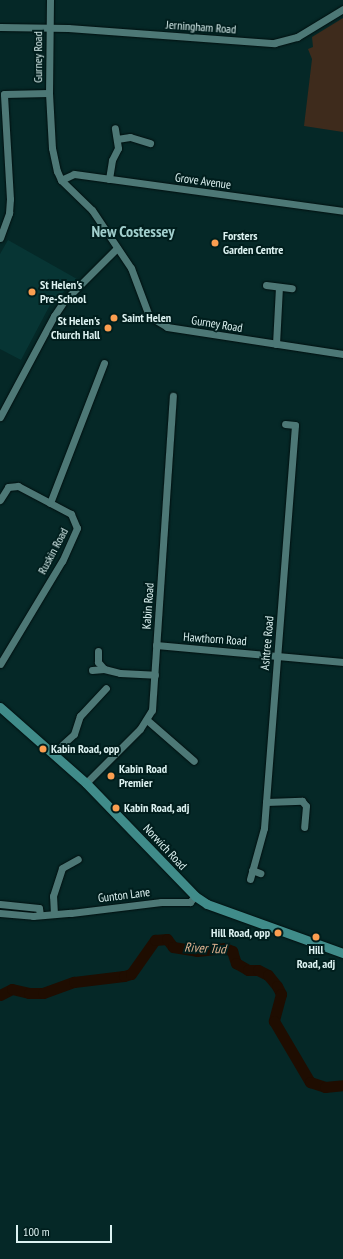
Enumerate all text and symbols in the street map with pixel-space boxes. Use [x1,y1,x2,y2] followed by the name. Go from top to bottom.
[165,17,237,37] street label: Jerningham Road
[31,31,45,83] street label: Gurney Road
[174,170,232,192] street label: Grove Avenue
[91,221,175,241] district label: New Costessey
[223,229,284,257] place label: Forsters Garden Centre
[210,238,220,248] marker: Forsters Garden Centre
[40,278,86,306] place label: St Helen's Pre-School
[27,287,37,297] marker: St Helen's Pre-School
[122,311,171,325] place label: Saint Helen
[109,313,119,323] marker: Saint Helen
[190,313,244,335] street label: Gurney Road
[51,314,100,342] place label: St Helen's Church Hall
[103,323,113,333] marker: St Helen's Church Hall
[35,525,71,577] street label: Ruskin Road
[139,582,157,630] street label: Kabin Road
[257,615,277,671] street label: Ashtree Road
[183,630,247,648] street label: Hawthorn Road
[51,742,120,756] place label: Kabin Road, opp
[38,744,48,754] marker: Kabin Road, opp
[119,762,167,790] place label: Kabin Road Premier
[106,771,116,781] marker: Kabin Road Premier
[124,801,190,815] place label: Kabin Road, adj
[111,803,121,813] marker: Kabin Road, adj
[140,821,190,873] street label: Norwich Road
[97,885,151,905] street label: Gunton Lane
[210,926,270,940] place label: Hill Road, opp
[273,928,283,938] marker: Hill Road, opp
[311,932,321,942] marker: Hill Road, adj
[184,940,226,958] water label: River Tud
[296,943,336,971] place label: Hill Road, adj
[18,1217,114,1243] scale bar
[23,1224,50,1239] text: 100 m

